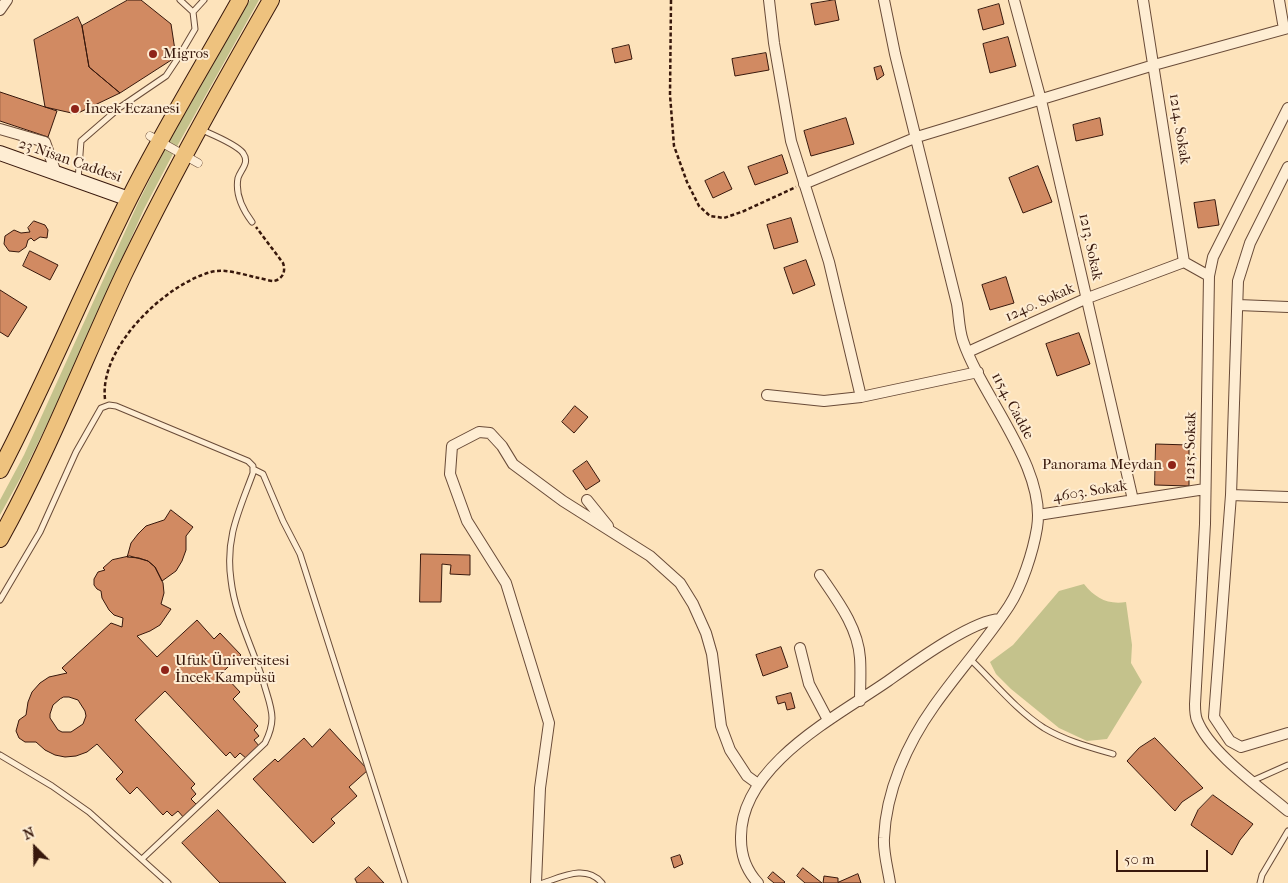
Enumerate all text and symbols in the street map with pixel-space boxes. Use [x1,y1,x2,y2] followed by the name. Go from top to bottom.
[163,45,209,63] place label: Migros
[147,48,159,60] marker: Migros
[1165,92,1193,166] street label: 1214. Sokak
[85,100,180,118] place label: İncek Eczanesi
[69,103,81,115] marker: İncek Eczanesi
[16,135,124,187] street label: 23 Nisan Caddesi
[1074,212,1106,282] street label: 1213. Sokak
[1003,280,1077,326] street label: 1240. Sokak
[987,369,1037,443] street label: 1154. Cadde
[1181,412,1201,480] street label: 1215. Sokak
[1042,456,1162,474] place label: Panorama Meydan
[1166,459,1178,471] marker: Panorama Meydan
[1051,477,1129,507] street label: 4603. Sokak
[175,652,289,687] place label: Ufuk Üniversitesi İncek Kampüsü
[159,664,171,676] marker: Ufuk Üniversitesi İncek Kampüsü
[10,823,60,873] north arrow
[21,824,37,844] text: N
[1118,840,1210,872] scale bar
[1124,850,1154,868] text: 50 m

